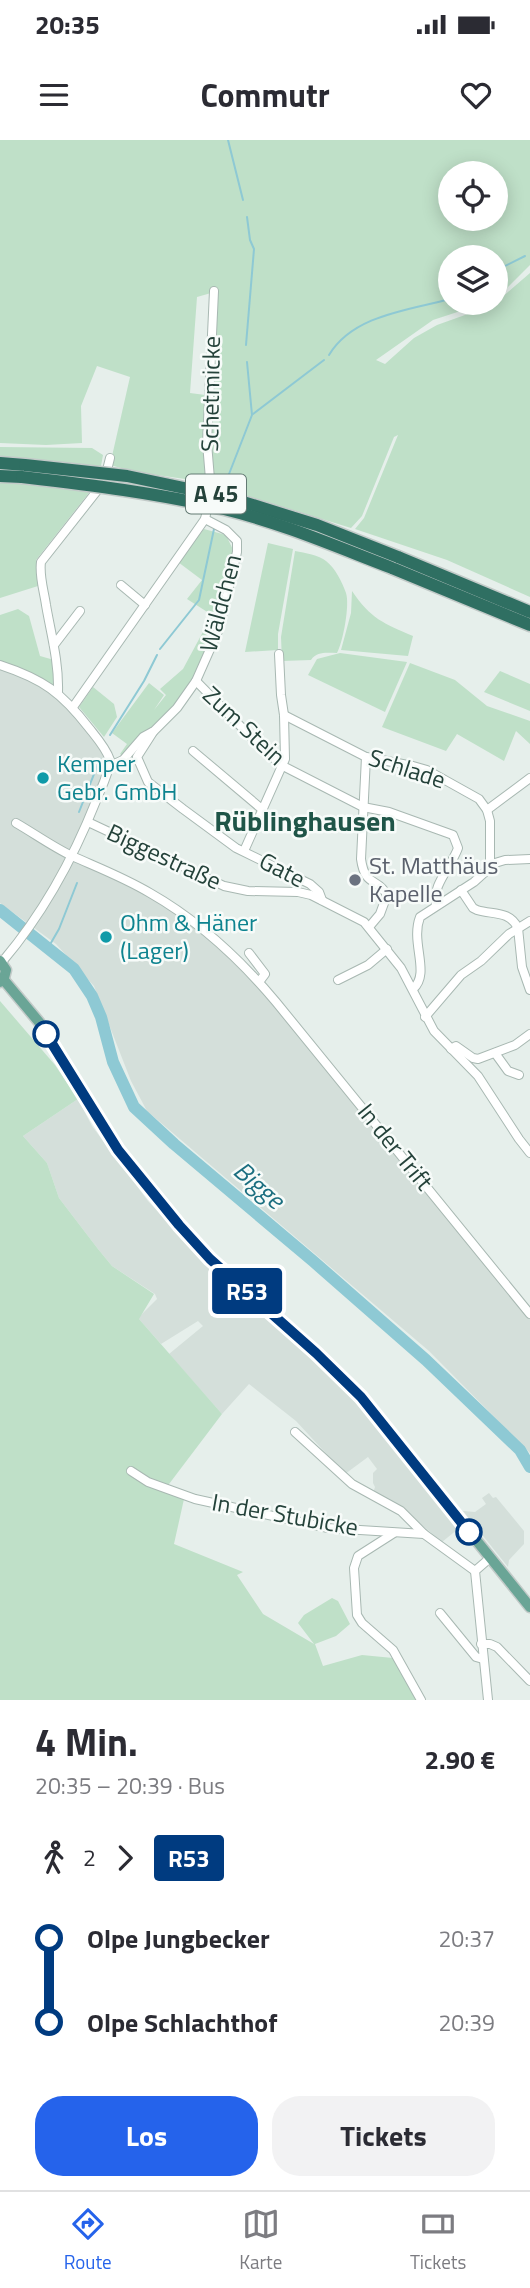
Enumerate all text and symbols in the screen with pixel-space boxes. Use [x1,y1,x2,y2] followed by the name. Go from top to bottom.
[35,5,100,44] text: 20:35
[200,71,330,119] text: Commutr
[35,76,73,114] icon: menu
[457,76,495,114] icon: heart
[438,161,508,315] map controls
[438,161,508,231] button: locate
[438,245,508,315] button: layers
[191,336,229,452] street label: Schetmicke
[186,474,246,514] road number: A 45
[190,550,250,655] street label: Wäldchen
[195,677,294,773] street label: Zum Stein
[364,739,450,797] street label: Schlade
[57,745,178,809] place label: Kemper Gebr. GmbH
[35,770,51,786] marker: Kemper Gebr. GmbH
[214,799,396,842] district label: Rüblinghausen
[101,814,228,898] street label: Biggestraße
[253,842,312,896] street label: Gate
[369,847,499,911] place label: St. Matthäus Kapelle
[347,872,363,888] marker: St. Matthäus Kapelle
[120,904,257,968] place label: Ohm & Häner (Lager)
[98,929,114,945] marker: Ohm & Häner (Lager)
[33,1021,59,1047] unlabelled marker
[349,1095,443,1198] street label: In der Trift
[225,1151,295,1219] water label: Bigge
[207,1268,287,1314] line badge: R53
[226,1273,268,1309] text: R53
[209,1483,361,1545] street label: In der Stubicke
[456,1519,482,1545] unlabelled marker
[35,1713,138,1771] text: 4 Min.
[424,1740,495,1779] text: 2.90 €
[35,1768,225,1803] text: 20:35 – 20:39 · Bus
[35,1839,73,1877] icon: walk
[106,1839,144,1877] icon: forward
[83,1840,96,1875] text: 2
[168,1840,210,1876] text: R53
[87,1919,270,1958] text: Olpe Jungbecker
[438,1921,495,1956] text: 20:37
[87,2003,277,2042] text: Olpe Schlachthof
[438,2005,495,2040] text: 20:39
[35,2096,258,2176] button: Los
[272,2096,495,2176] button: Tickets
[64,2205,112,2276] tab: Route
[239,2205,282,2276] tab: Karte
[410,2205,466,2276] tab: Tickets

